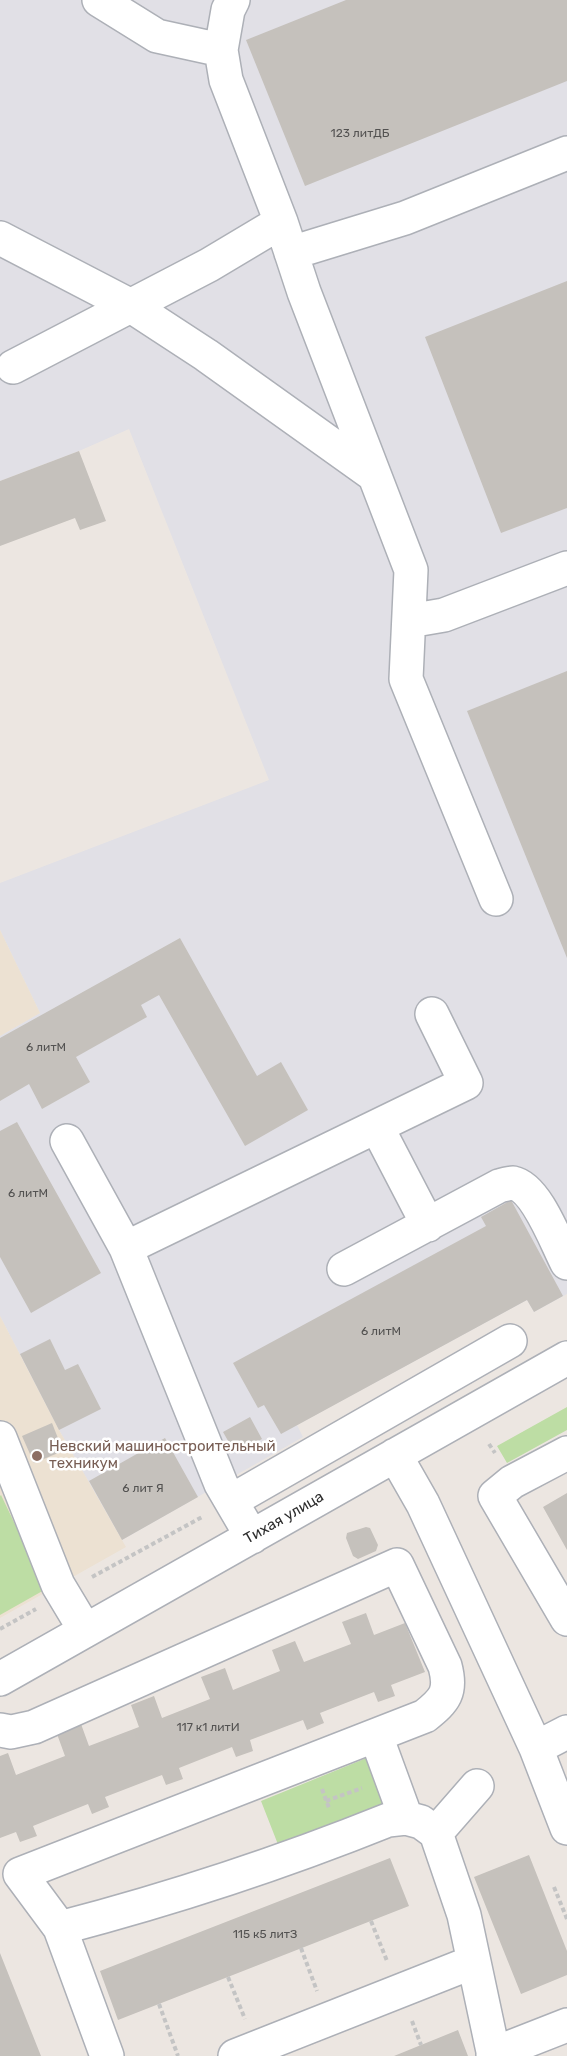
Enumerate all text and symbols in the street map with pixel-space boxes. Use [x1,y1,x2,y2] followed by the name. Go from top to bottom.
[331,127,389,141] house number: 123 литДБ
[26,1041,66,1055] house number: 6 литМ
[8,1187,48,1201] house number: 6 литМ
[361,1325,401,1339] house number: 6 литМ
[49,1438,276,1473] place label: Невский машиностроительный техникум
[30,1449,44,1463] marker: Невский машиностроительный техникум
[122,1482,164,1496] house number: 6 лит Я
[241,1488,327,1548] street label: Тихая улица
[176,1721,240,1735] house number: 117 к1 литИ
[233,1928,297,1942] house number: 115 к5 литЗ

